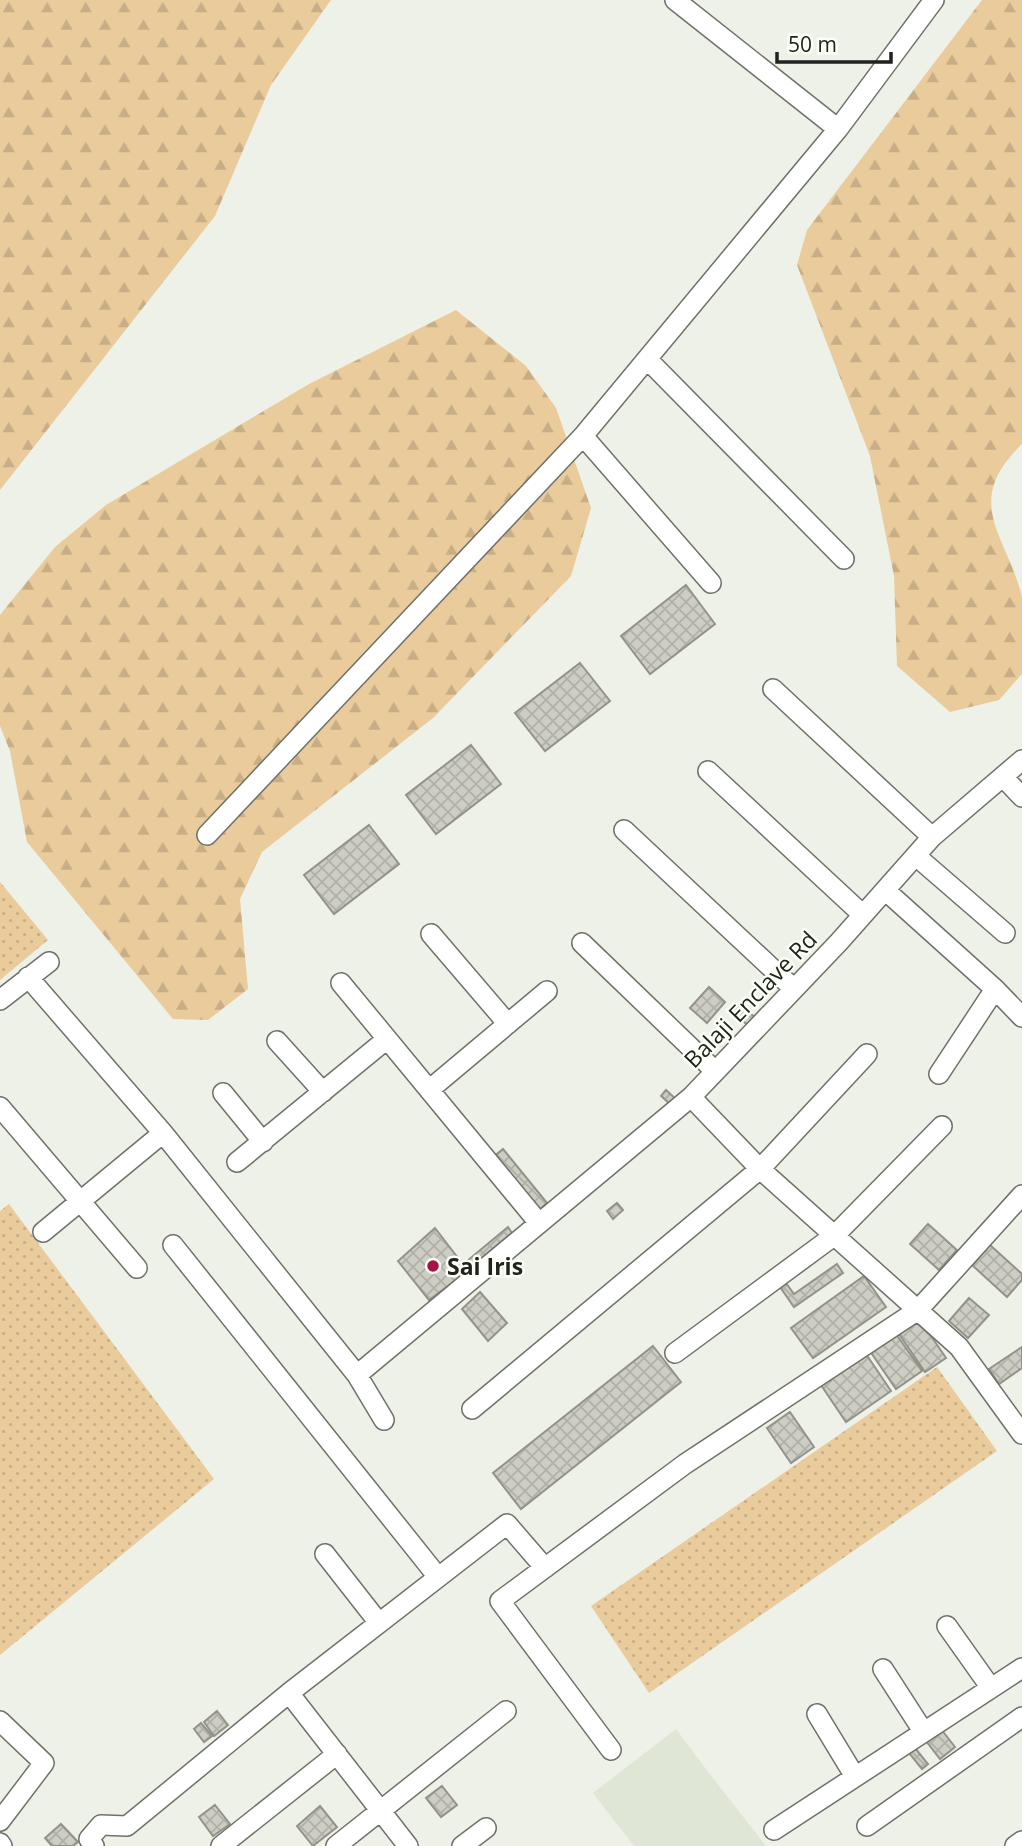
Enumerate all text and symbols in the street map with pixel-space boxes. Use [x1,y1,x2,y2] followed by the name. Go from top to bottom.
[777,21,891,65] scale bar
[788,30,837,58] text: 50 m
[676,924,824,1074] street label: Balaji Enclave Rd
[447,1250,523,1282] place label: Sai Iris
[425,1258,441,1274] marker: Sai Iris

